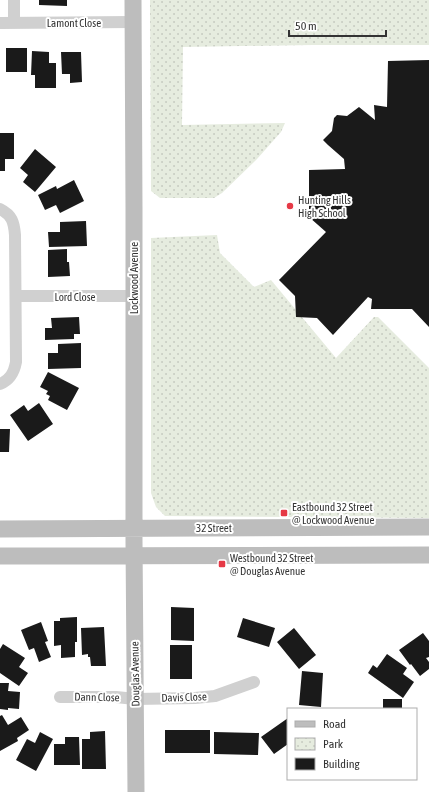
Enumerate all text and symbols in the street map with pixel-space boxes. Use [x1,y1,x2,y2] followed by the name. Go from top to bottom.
[289,12,386,38] scale bar
[47,17,101,29] street label: Lamont Close
[295,19,317,33] text: 50 m
[298,194,351,219] place label: Hunting Hills High School
[285,201,295,211] marker: Hunting Hills High School
[128,242,140,314] street label: Lockwood Avenue
[54,291,96,303] street label: Lord Close
[292,501,374,526] place label: Eastbound 32 Street @ Lockwood Avenue
[279,508,289,518] marker: Eastbound 32 Street @ Lockwood Avenue
[196,522,232,534] street label: 32 Street
[230,552,313,577] place label: Westbound 32 Street @ Douglas Avenue
[217,559,227,569] marker: Westbound 32 Street @ Douglas Avenue
[128,641,142,707] street label: Douglas Avenue
[161,690,207,704] street label: Davis Close
[74,691,120,703] street label: Dann Close
[287,708,417,780] legend
[323,717,346,731] text: Road
[323,737,344,751] text: Park
[323,757,361,771] text: Building

